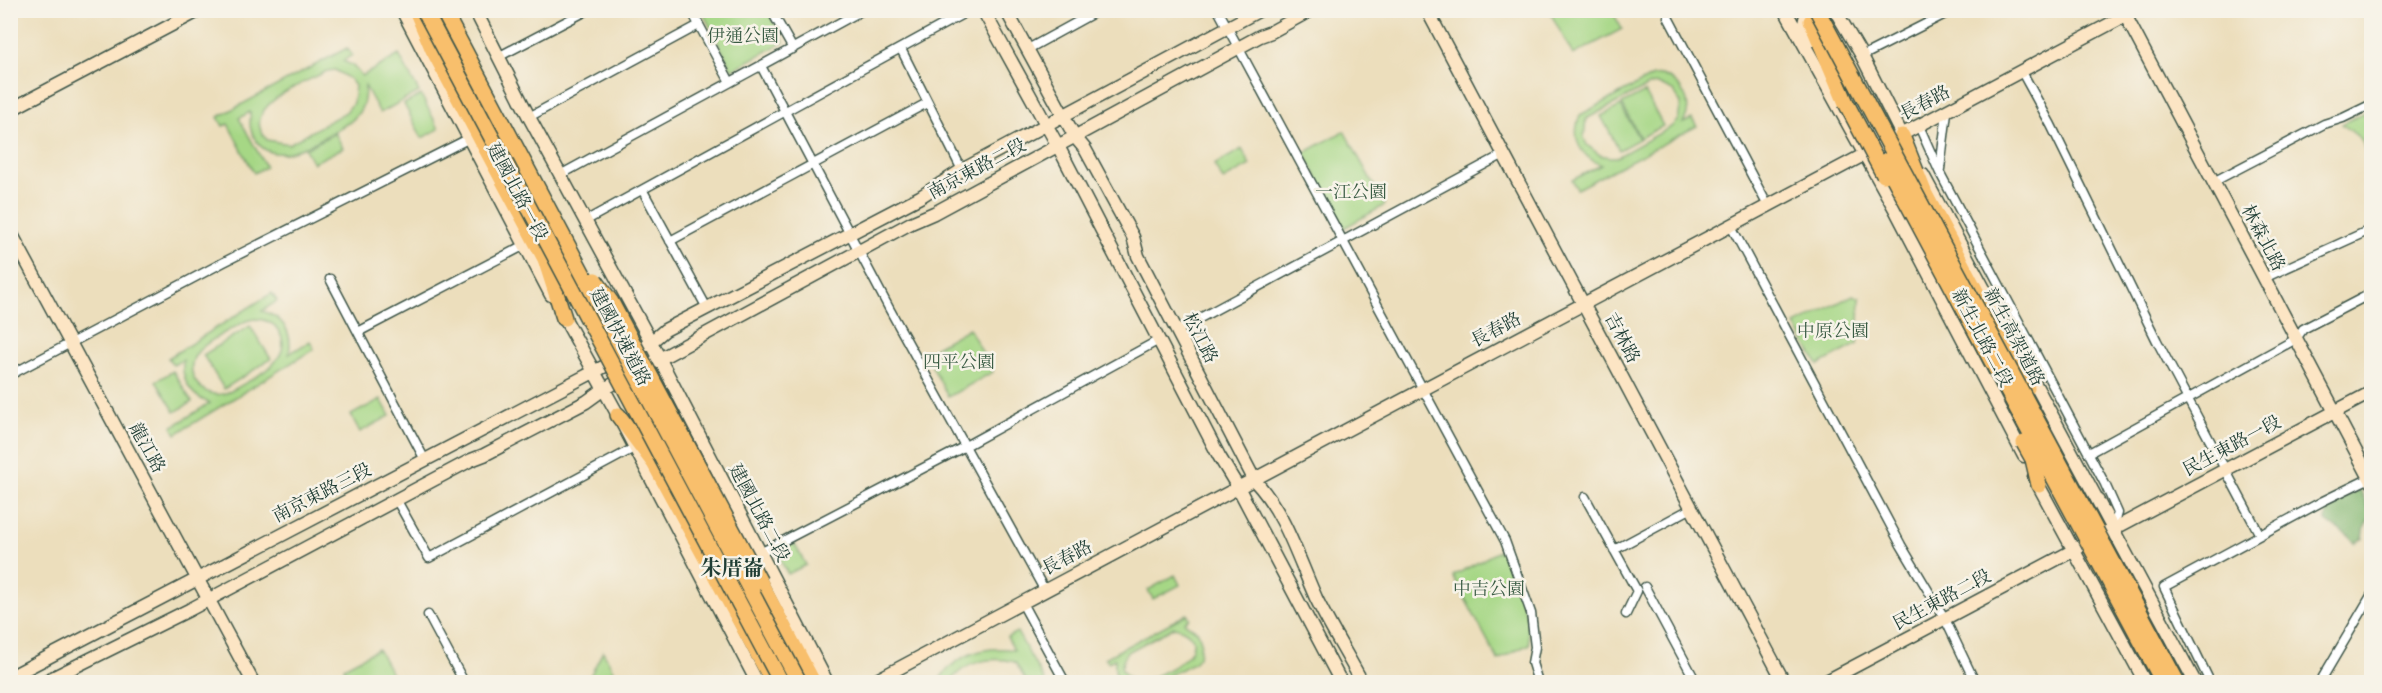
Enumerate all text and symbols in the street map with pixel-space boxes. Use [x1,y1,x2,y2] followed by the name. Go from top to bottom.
[707,25,779,48] park label: 伊通公園
[1896,80,1954,126] street label: 長春路
[924,133,1030,205] street label: 南京東路二段
[481,139,553,245] street label: 建國北路一段
[1315,181,1387,204] park label: 一江公園
[2236,201,2290,275] street label: 林森北路
[584,284,656,390] street label: 建國快速道路
[1978,284,2050,390] street label: 新生高架道路
[1946,285,2018,391] street label: 新生北路二段
[1467,307,1525,353] street label: 長春路
[1177,309,1223,367] street label: 松江路
[1599,309,1645,367] street label: 吉林路
[1797,320,1869,343] park label: 中原公園
[923,351,995,374] park label: 四平公園
[2179,410,2285,482] street label: 民生東路一段
[124,419,170,477] street label: 龍江路
[269,458,375,528] street label: 南京東路三段
[723,460,795,566] street label: 建國北路二段
[1038,535,1096,581] street label: 長春路
[701,555,764,582] district label: 朱厝崙
[1889,564,1995,636] street label: 民生東路二段
[1453,578,1525,601] park label: 中吉公園

